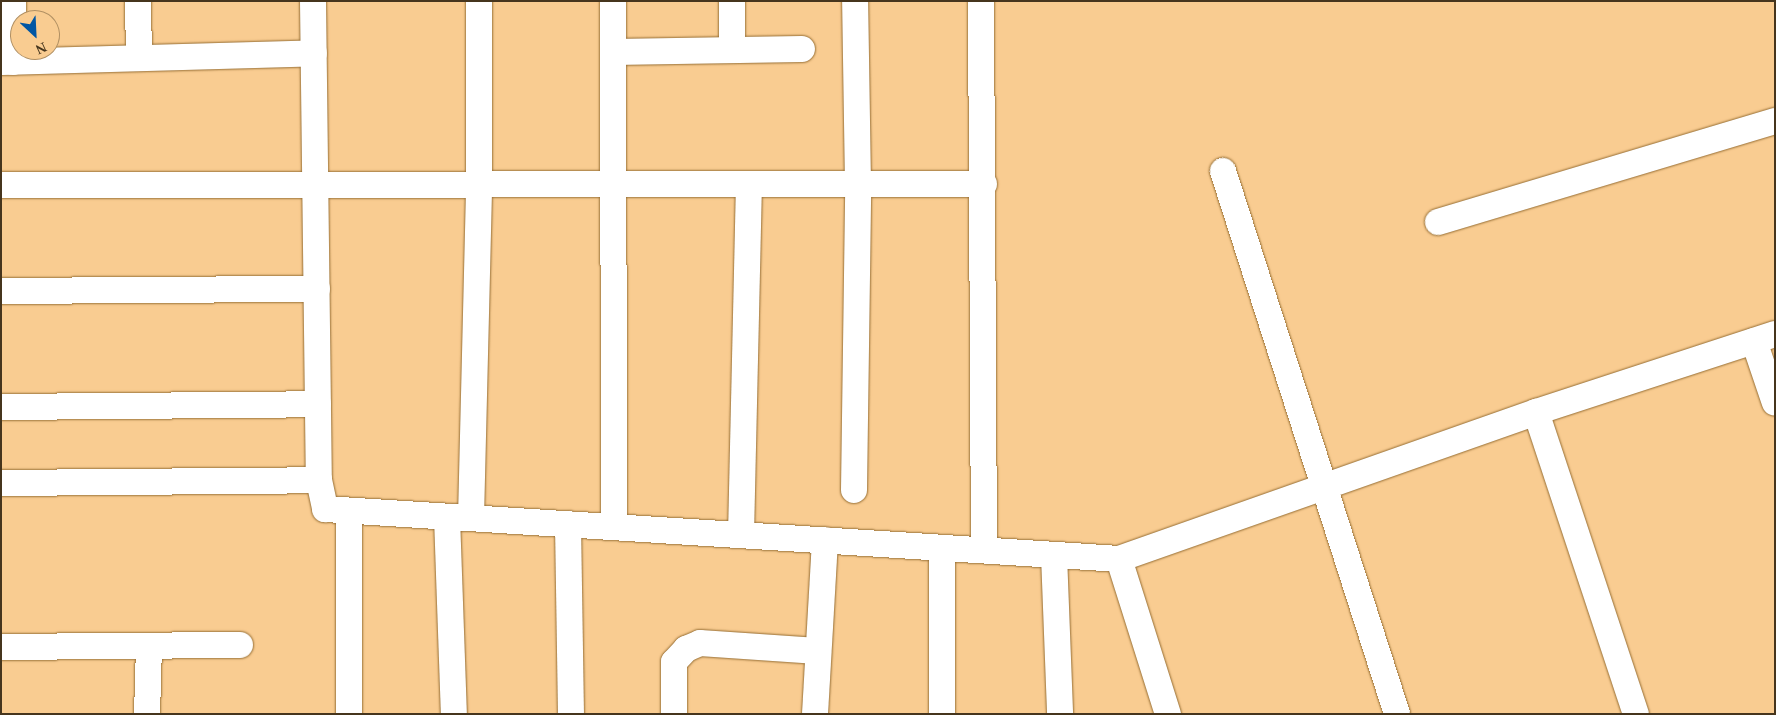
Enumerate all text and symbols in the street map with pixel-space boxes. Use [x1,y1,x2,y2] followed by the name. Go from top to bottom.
[10,10,60,60] north arrow
[33,39,49,57] text: N

